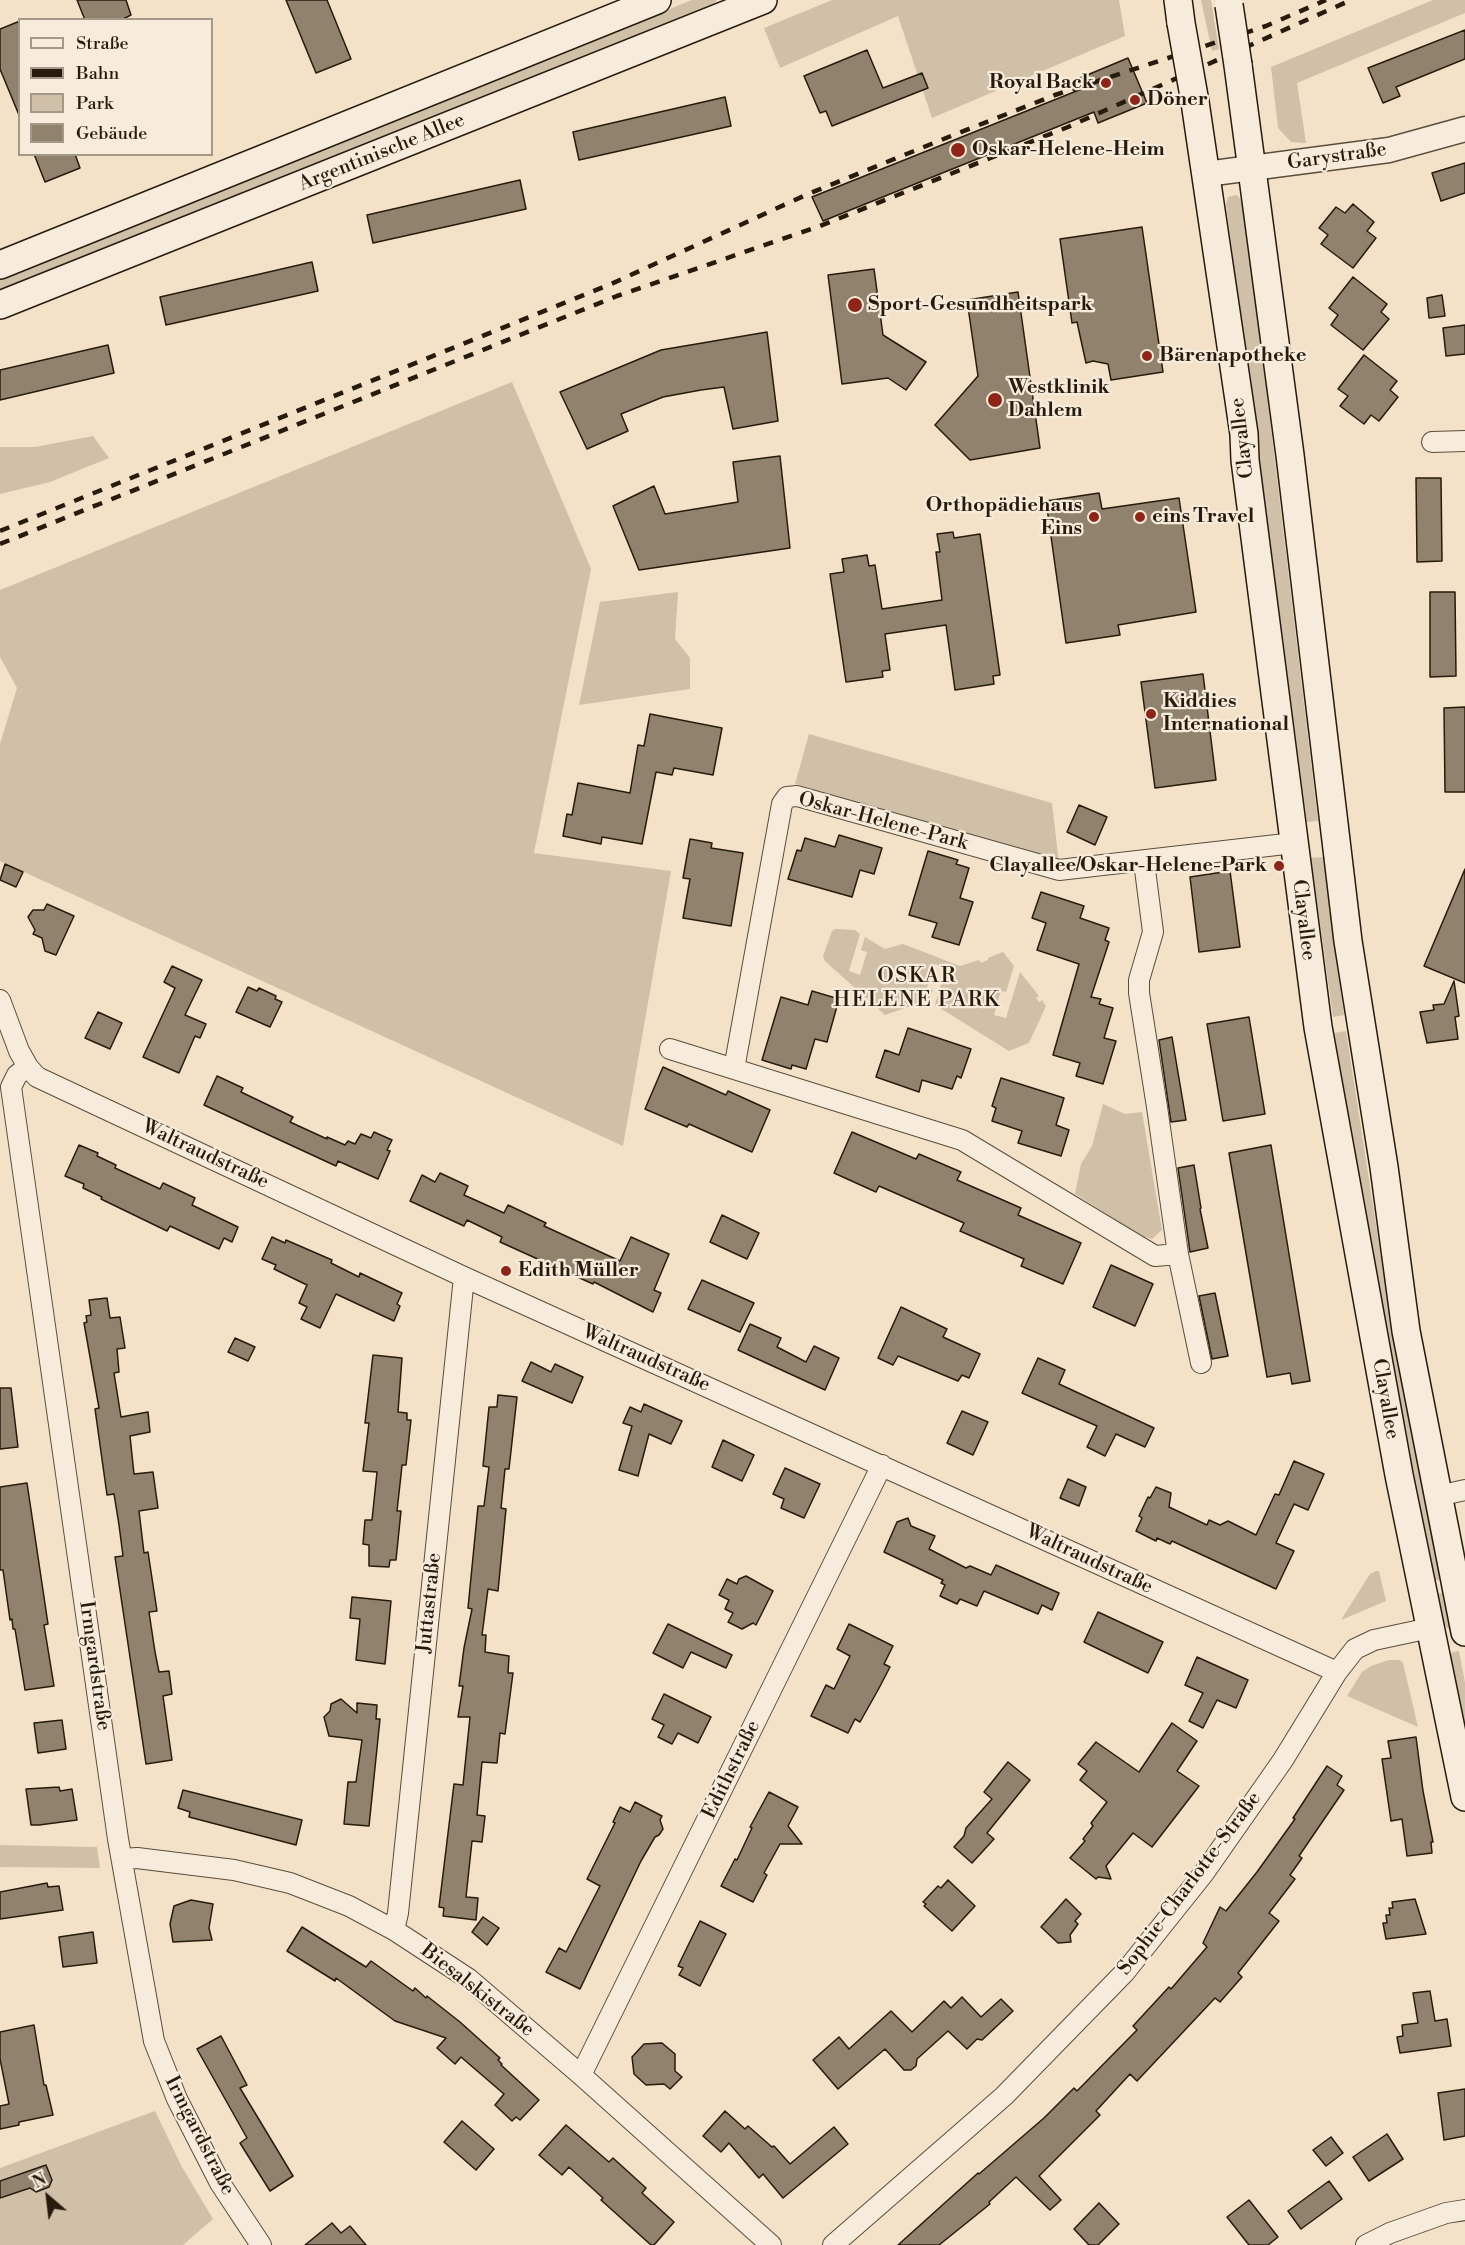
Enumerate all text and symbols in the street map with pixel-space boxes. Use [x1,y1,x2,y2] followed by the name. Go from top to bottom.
[18,18,213,156] legend
[76,32,129,55] text: Straße
[76,62,119,85] text: Bahn
[989,71,1094,95] place label: Royal Back
[1099,76,1113,90] marker: Royal Back
[1147,88,1208,112] place label: Döner
[76,92,113,115] text: Park
[1128,93,1142,107] marker: Döner
[295,109,469,197] street label: Argentinische Allee
[76,122,147,145] text: Gebäude
[972,138,1165,162] place label: Oskar-Helene-Heim
[1286,138,1388,176] street label: Garystraße
[949,141,967,159] marker: Oskar-Helene-Heim
[868,293,1093,317] place label: Sport-Gesundheitspark
[846,296,864,314] marker: Sport-Gesundheitspark
[1159,344,1306,368] place label: Bärenapotheke
[1140,349,1154,363] marker: Bärenapotheke
[1008,376,1110,423] place label: Westklinik Dahlem
[986,391,1004,409] marker: Westklinik Dahlem
[1226,396,1260,480] street label: Clayallee
[926,494,1082,541] place label: Orthopädiehaus Eins
[1152,505,1254,529] place label: eins Travel
[1087,510,1101,524] marker: Orthopädiehaus Eins
[1133,510,1147,524] marker: eins Travel
[1163,690,1289,737] place label: Kiddies International
[1144,707,1158,721] marker: Kiddies International
[796,788,970,856] street label: Oskar-Helene-Park
[989,854,1267,878] place label: Clayallee/Oskar-Helene-Park
[1272,859,1286,873] marker: Clayallee/Oskar-Helene-Park
[1286,878,1320,962] street label: Clayallee
[833,964,1001,1014] district label: OSKAR HELENE PARK
[138,1115,272,1195] street label: Waltraudstraße
[518,1259,639,1283] place label: Edith Müller
[499,1264,513,1278] marker: Edith Müller
[578,1320,714,1398] street label: Waltraudstraße
[1366,1357,1404,1441] street label: Clayallee
[1022,1520,1156,1600] street label: Waltraudstraße
[413,1552,447,1654] street label: Juttastraße
[73,1600,115,1732] street label: Irmgardstraße
[698,1717,766,1823] street label: Edithstraße
[1113,1788,1267,1980] street label: Sophie-Charlotte-Straße
[415,1939,539,2043] street label: Biesalskistraße
[159,2072,239,2200] street label: Irmgardstraße
[18,2167,78,2227] north arrow
[29,2169,50,2193] text: N

